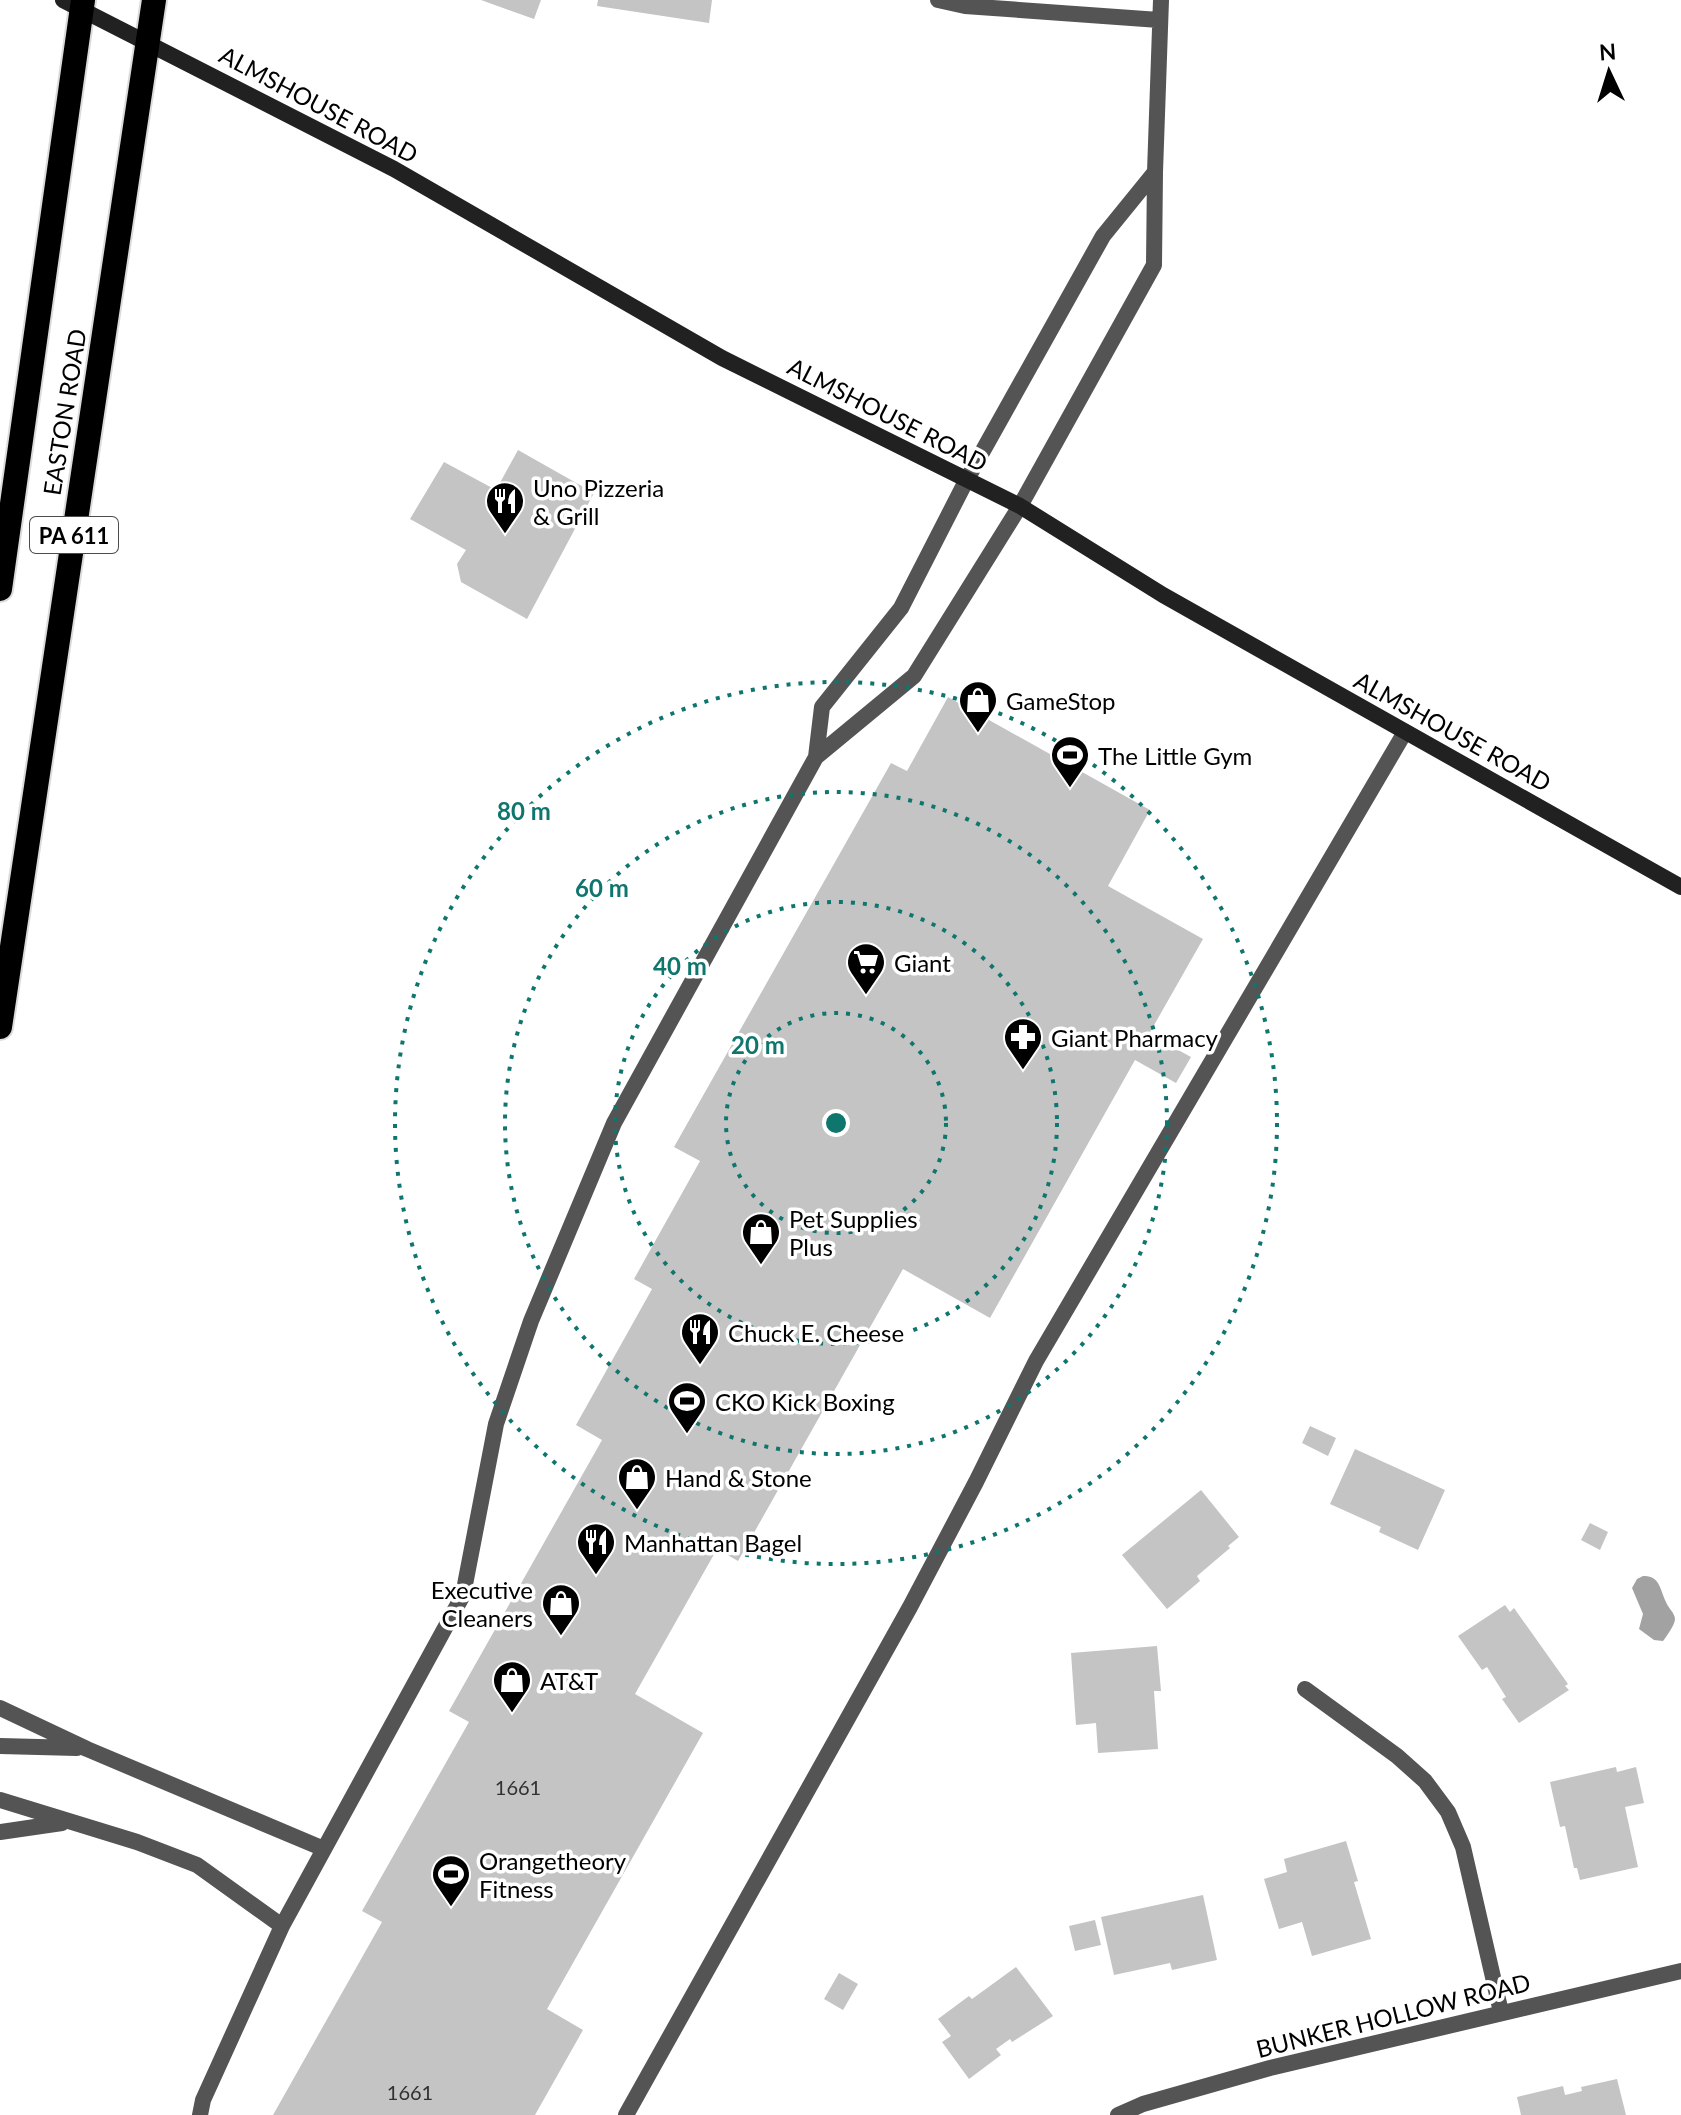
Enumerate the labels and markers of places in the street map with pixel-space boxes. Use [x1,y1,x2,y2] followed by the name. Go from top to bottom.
[533,473,664,530] place label: Uno Pizzeria & Grill
[484,480,526,535] restaurant icon: Uno Pizzeria & Grill
[957,679,999,734] shop icon: GameStop
[1006,686,1116,715] place label: GameStop
[1049,734,1091,789] sports icon: The Little Gym
[1098,741,1252,770] place label: The Little Gym
[845,941,887,996] supermarket icon: Giant
[894,948,951,977] place label: Giant
[1002,1016,1044,1071] pharmacy icon: Giant Pharmacy
[1051,1023,1219,1052] place label: Giant Pharmacy
[822,1109,850,1137] centre of rings
[789,1204,918,1261] place label: Pet Supplies Plus
[740,1211,782,1266] shop icon: Pet Supplies Plus
[679,1311,721,1366] restaurant icon: Chuck E. Cheese
[728,1318,904,1347] place label: Chuck E. Cheese
[666,1380,708,1435] sports icon: CKO Kick Boxing
[715,1387,895,1416] place label: CKO Kick Boxing
[616,1456,658,1511] shop icon: Hand & Stone
[665,1463,812,1492] place label: Hand & Stone
[575,1521,617,1576] restaurant icon: Manhattan Bagel
[624,1528,802,1557] place label: Manhattan Bagel
[431,1575,533,1632] place label: Executive Cleaners
[540,1582,582,1637] shop icon: Executive Cleaners
[491,1659,533,1714] shop icon: AT&T
[540,1666,598,1695] place label: AT&T
[479,1846,627,1903] place label: Orangetheory Fitness
[430,1853,472,1908] sports icon: Orangetheory Fitness

